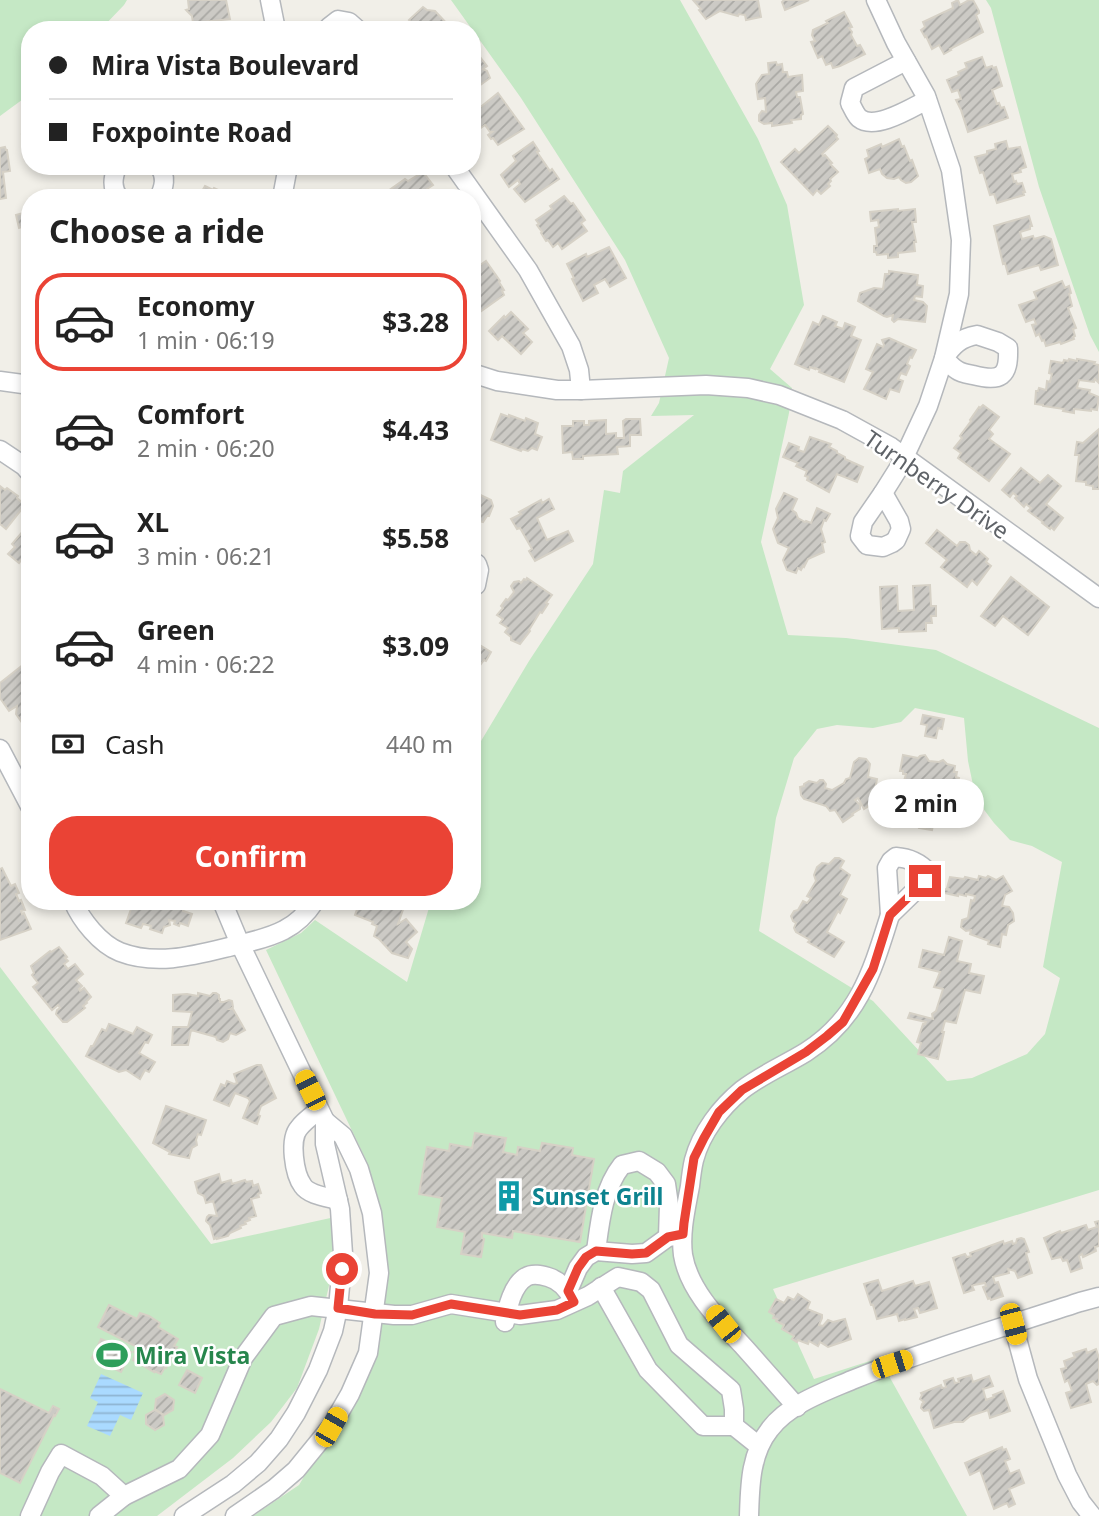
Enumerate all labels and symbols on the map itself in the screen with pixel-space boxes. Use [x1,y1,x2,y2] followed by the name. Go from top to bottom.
[858,422,1016,546] street label: Turnberry Drive
[867,780,983,828] callout: 2 min
[909,865,941,897] route end
[292,1067,329,1113] car
[492,1179,526,1213] building icon: Sunset Grill
[532,1180,663,1212] place label: Sunset Grill
[326,1253,358,1285] route start
[702,1301,745,1347] car
[998,1301,1029,1347] car
[95,1338,129,1372] sports icon: Mira Vista
[135,1339,250,1371] place label: Mira Vista
[869,1348,916,1380] car
[312,1404,351,1450] car

